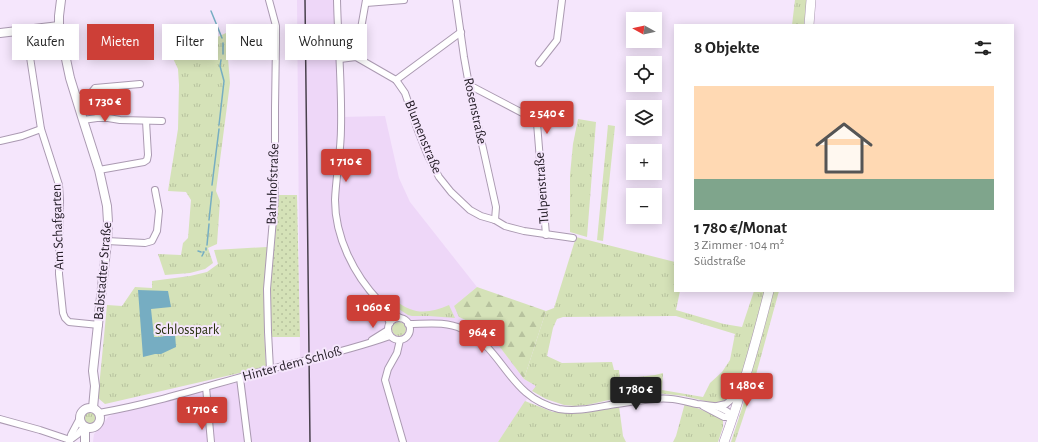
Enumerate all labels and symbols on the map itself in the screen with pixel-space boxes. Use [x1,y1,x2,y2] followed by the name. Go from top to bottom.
[626,12,662,48] north arrow
[461,76,489,146] street label: Rosenstraße
[68,89,142,123] pin: 1 730 €
[402,98,444,176] street label: Blumenstraße
[510,101,584,135] pin: 2 540 €
[265,143,281,225] street label: Bahnhofstraße
[309,149,383,183] pin: 1 710 €
[533,152,551,224] street label: Tulpenstraße
[50,184,66,270] street label: Am Schafgarten
[92,221,114,321] street label: Babstadter Straße
[336,295,410,329] pin: 1 060 €
[454,320,510,354] pin: 964 €
[155,323,220,337] park label: Schlosspark
[241,344,343,384] street label: Hinter dem Schloß
[710,373,784,407] pin: 1 480 €
[599,377,673,411] pin: 1 780 €
[165,397,239,431] pin: 1 710 €

